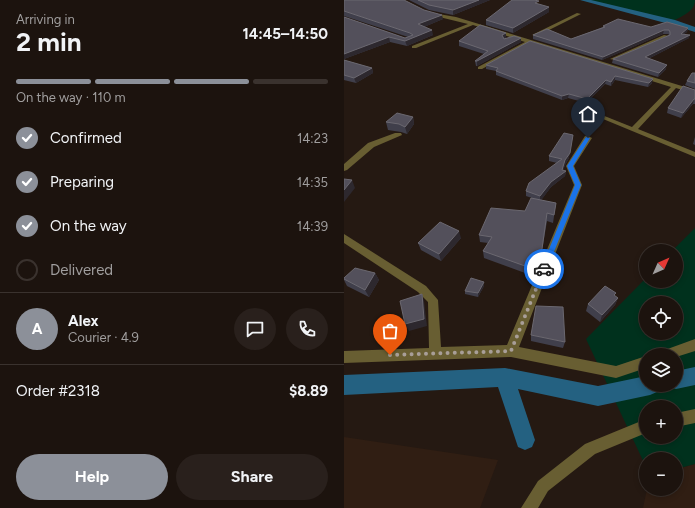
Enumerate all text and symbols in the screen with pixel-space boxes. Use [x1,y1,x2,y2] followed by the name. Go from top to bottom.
[16,12,75,27] text: Arriving in
[242,25,328,43] text: 14:45–14:50
[16,26,82,58] text: 2 min
[16,90,126,105] text: On the way · 110 m
[571,97,605,138] pin
[577,103,599,125] icon: home
[16,127,38,149] icon: check
[50,129,122,147] text: Confirmed
[297,131,328,146] text: 14:23
[16,171,38,193] icon: check
[50,173,114,191] text: Preparing
[297,175,328,190] text: 14:35
[16,215,38,237] icon: check
[50,217,127,235] text: On the way
[297,219,328,234] text: 14:39
[639,244,683,288] north arrow
[639,244,683,496] map controls
[524,249,564,289] courier
[533,258,555,280] icon: car
[50,261,113,279] text: Delivered
[639,296,683,340] button: locate
[234,308,276,350] button: chat
[286,308,328,350] button: phone
[68,312,98,330] text: Alex
[373,314,407,355] pin
[32,320,42,338] text: A
[379,320,401,342] icon: bag
[68,330,139,345] text: Courier · 4.9
[639,348,683,392] button: layers
[16,382,100,400] text: Order #2318
[289,382,328,400] text: $8.89
[639,400,683,444] button: +
[639,452,683,496] button: −
[16,454,168,500] button: Help
[176,454,328,500] button: Share

